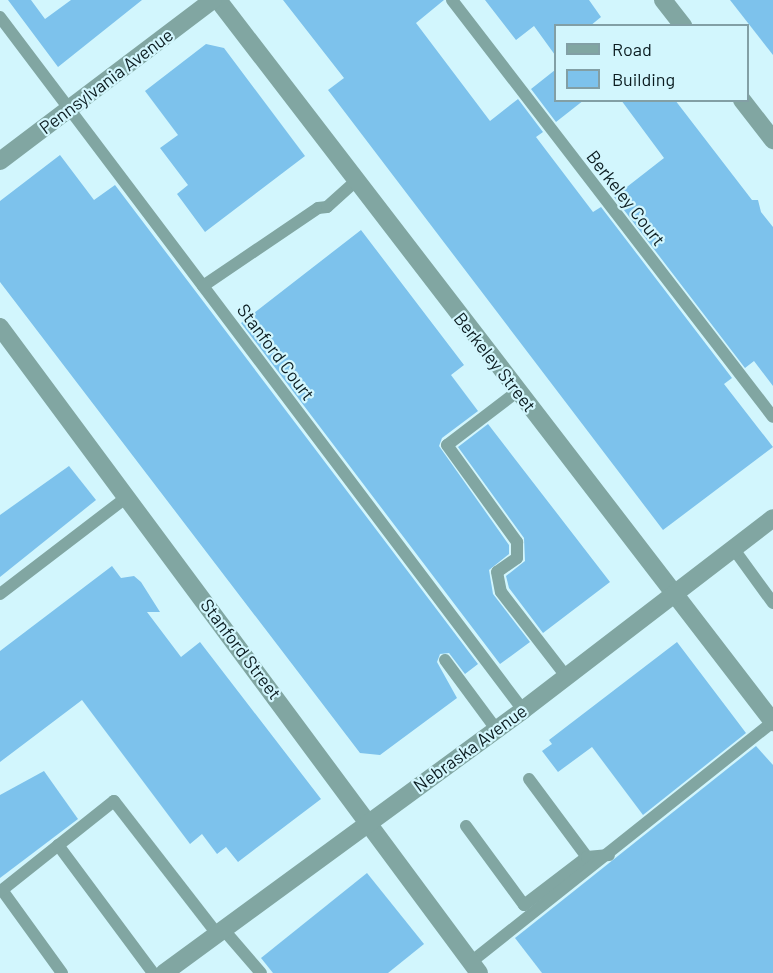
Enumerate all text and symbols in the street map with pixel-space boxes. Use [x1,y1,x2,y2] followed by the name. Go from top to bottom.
[35,24,177,138] street label: Pennsylvania Avenue
[554,24,749,102] legend
[612,38,652,60] text: Road
[612,68,675,90] text: Building
[582,146,670,250] street label: Berkeley Court
[233,300,319,404] street label: Stanford Court
[449,308,541,416] street label: Berkeley Street
[196,594,286,704] street label: Stanford Street
[409,700,531,796] street label: Nebraska Avenue

